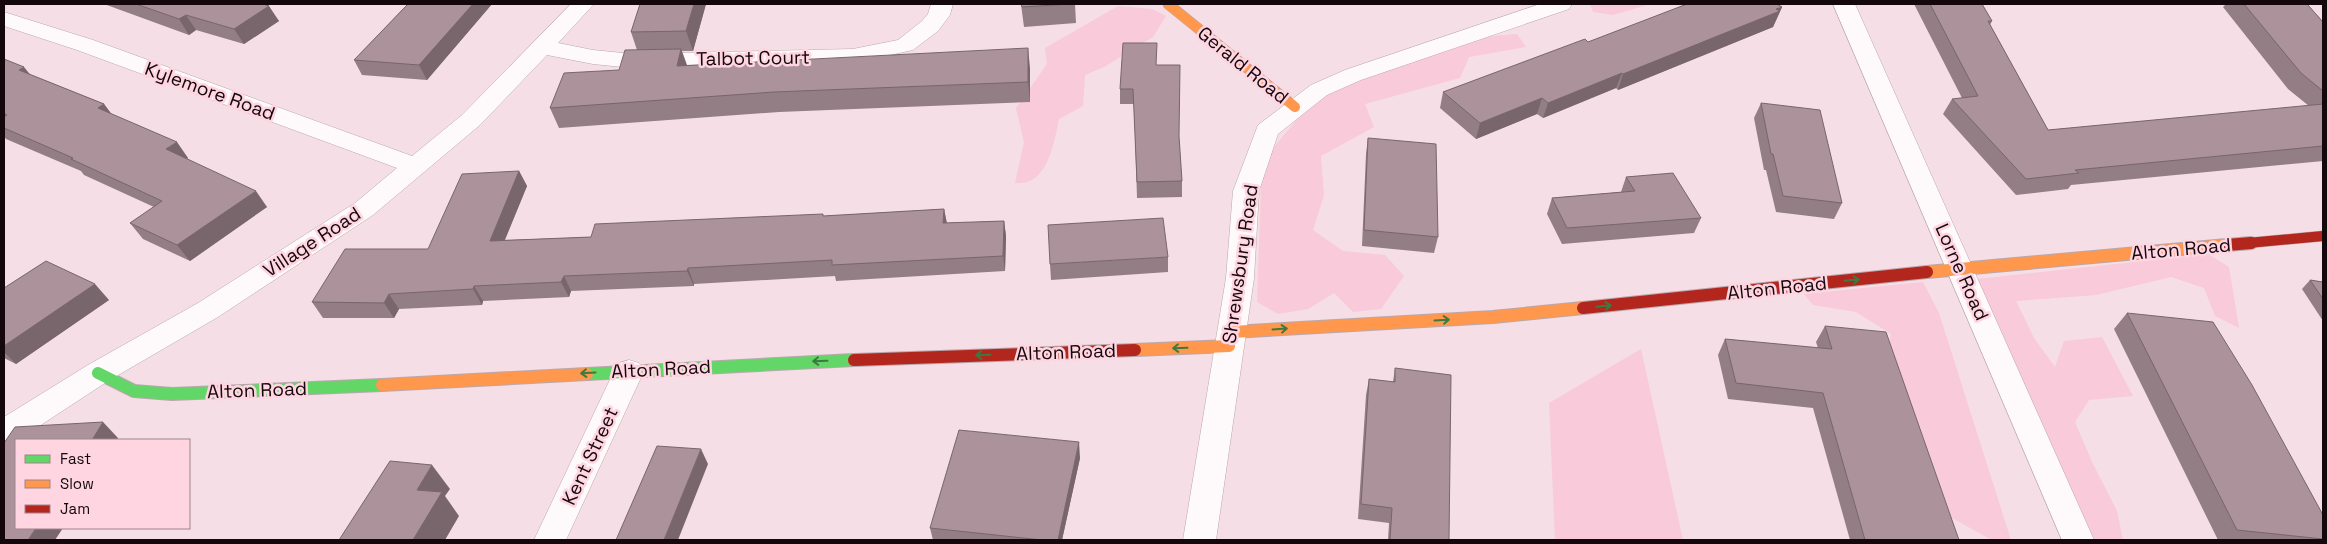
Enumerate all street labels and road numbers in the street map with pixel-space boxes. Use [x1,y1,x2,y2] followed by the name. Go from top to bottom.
[1192,21,1294,109] street label: Gerald Road
[696,45,810,71] street label: Talbot Court
[142,56,278,126] street label: Kylemore Road
[1216,183,1264,345] street label: Shrewsbury Road
[258,201,366,283] street label: Village Road
[1930,220,1994,324] street label: Lorne Road
[2130,232,2232,266] street label: Alton Road
[1726,270,1828,306] street label: Alton Road
[1016,338,1116,366] street label: Alton Road
[610,354,712,384] street label: Alton Road
[207,376,307,404] street label: Alton Road
[556,403,624,509] street label: Kent Street

